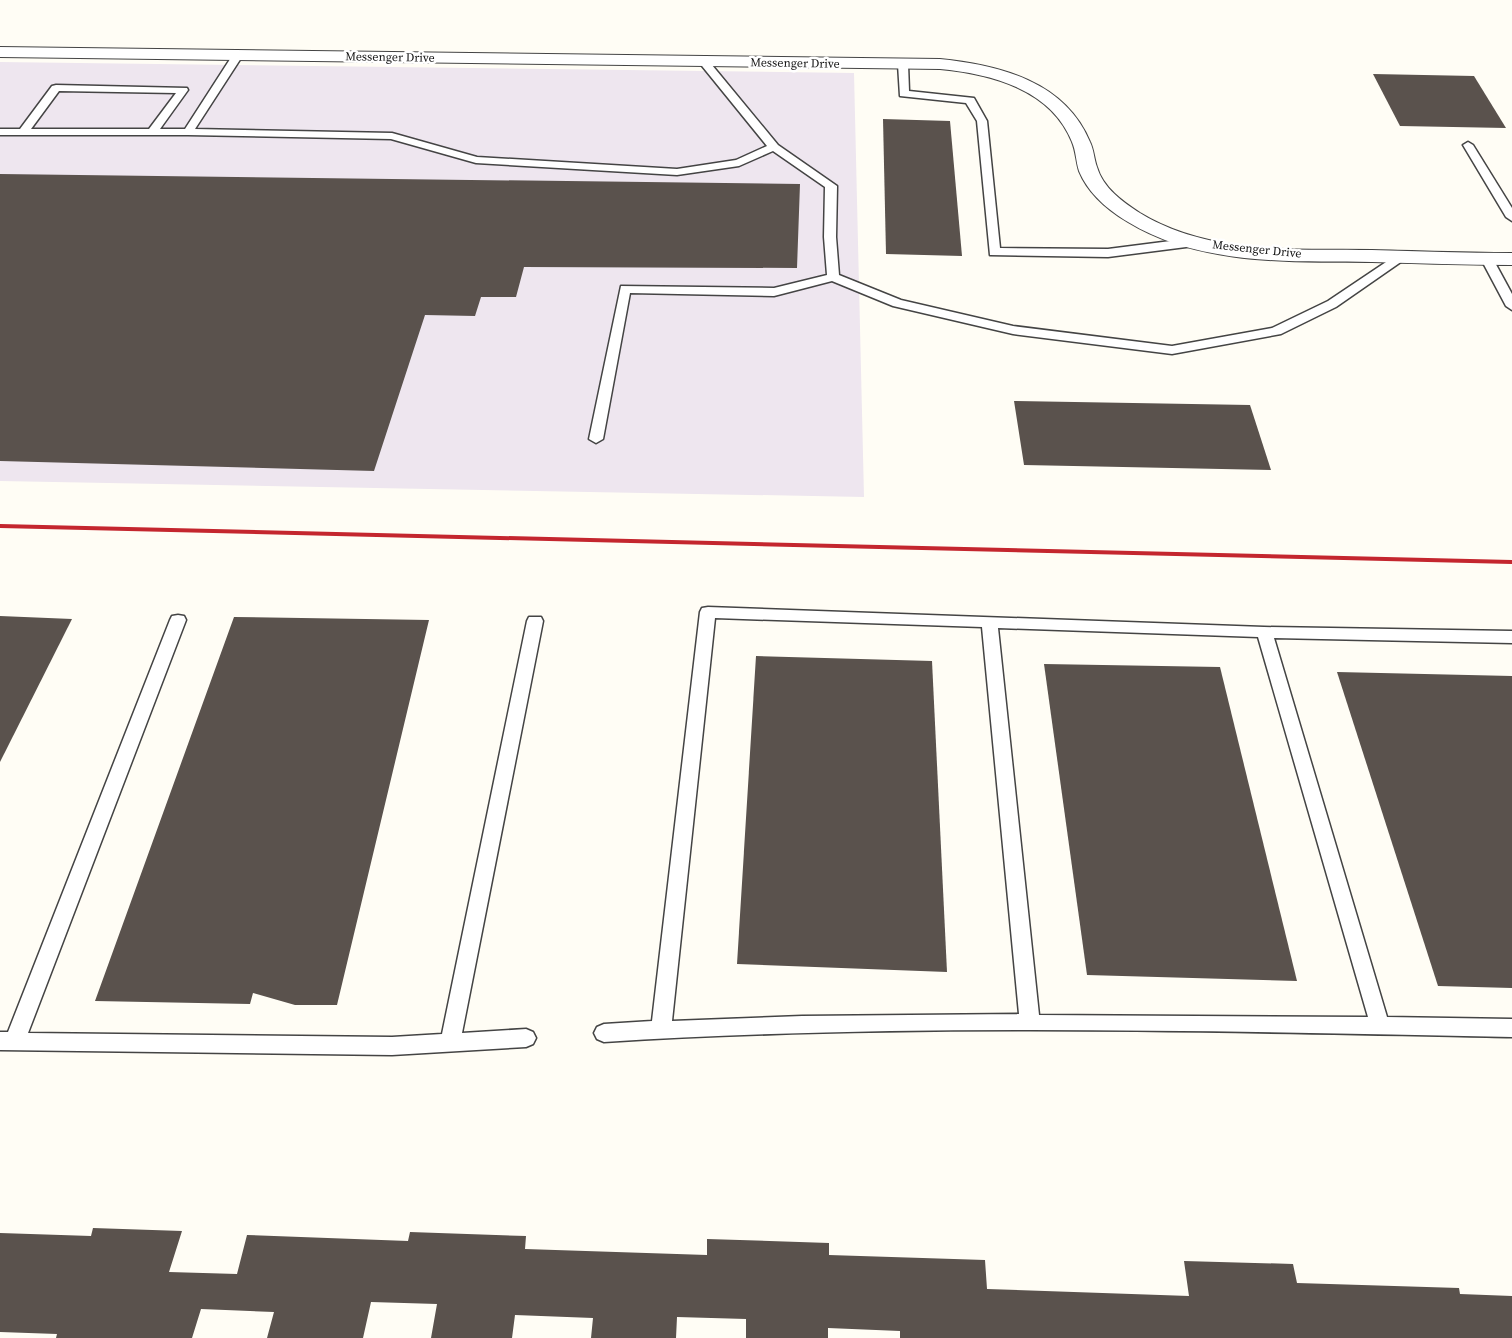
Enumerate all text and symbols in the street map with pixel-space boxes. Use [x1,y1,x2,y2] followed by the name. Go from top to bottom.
[345,48,435,66] street label: Messenger Drive
[750,54,840,72] street label: Messenger Drive
[1212,236,1302,262] street label: Messenger Drive

